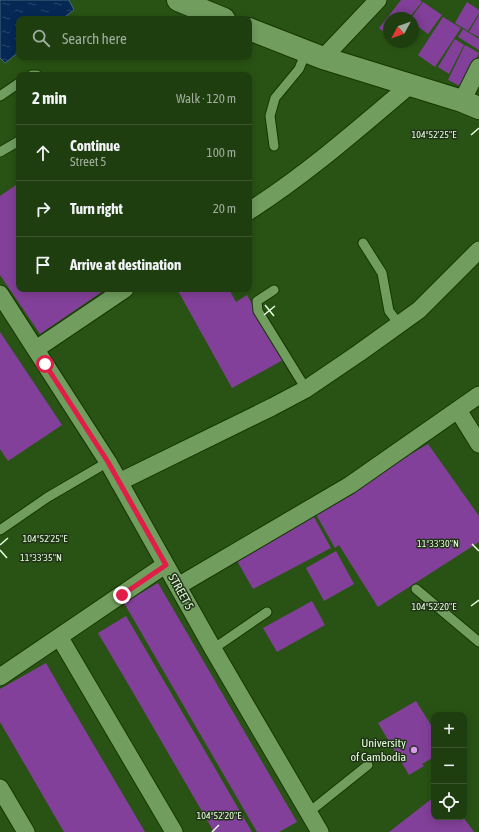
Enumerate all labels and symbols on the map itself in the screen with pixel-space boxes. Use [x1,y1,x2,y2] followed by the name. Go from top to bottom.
[383,12,419,48] north arrow
[412,129,457,140] text: 104°52'25"E
[36,355,54,373] route start
[23,533,68,544] text: 104°52'25"E
[417,538,459,549] text: 11°33'30"N
[20,552,62,563] text: 11°33'35"N
[165,572,197,612] street label: STREET 5
[113,586,131,604] route end
[412,601,457,612] text: 104°52'20"E
[350,736,406,764] place label: University of Cambodia
[409,745,419,755] marker: University of Cambodia
[197,810,242,821] text: 104°52'20"E

